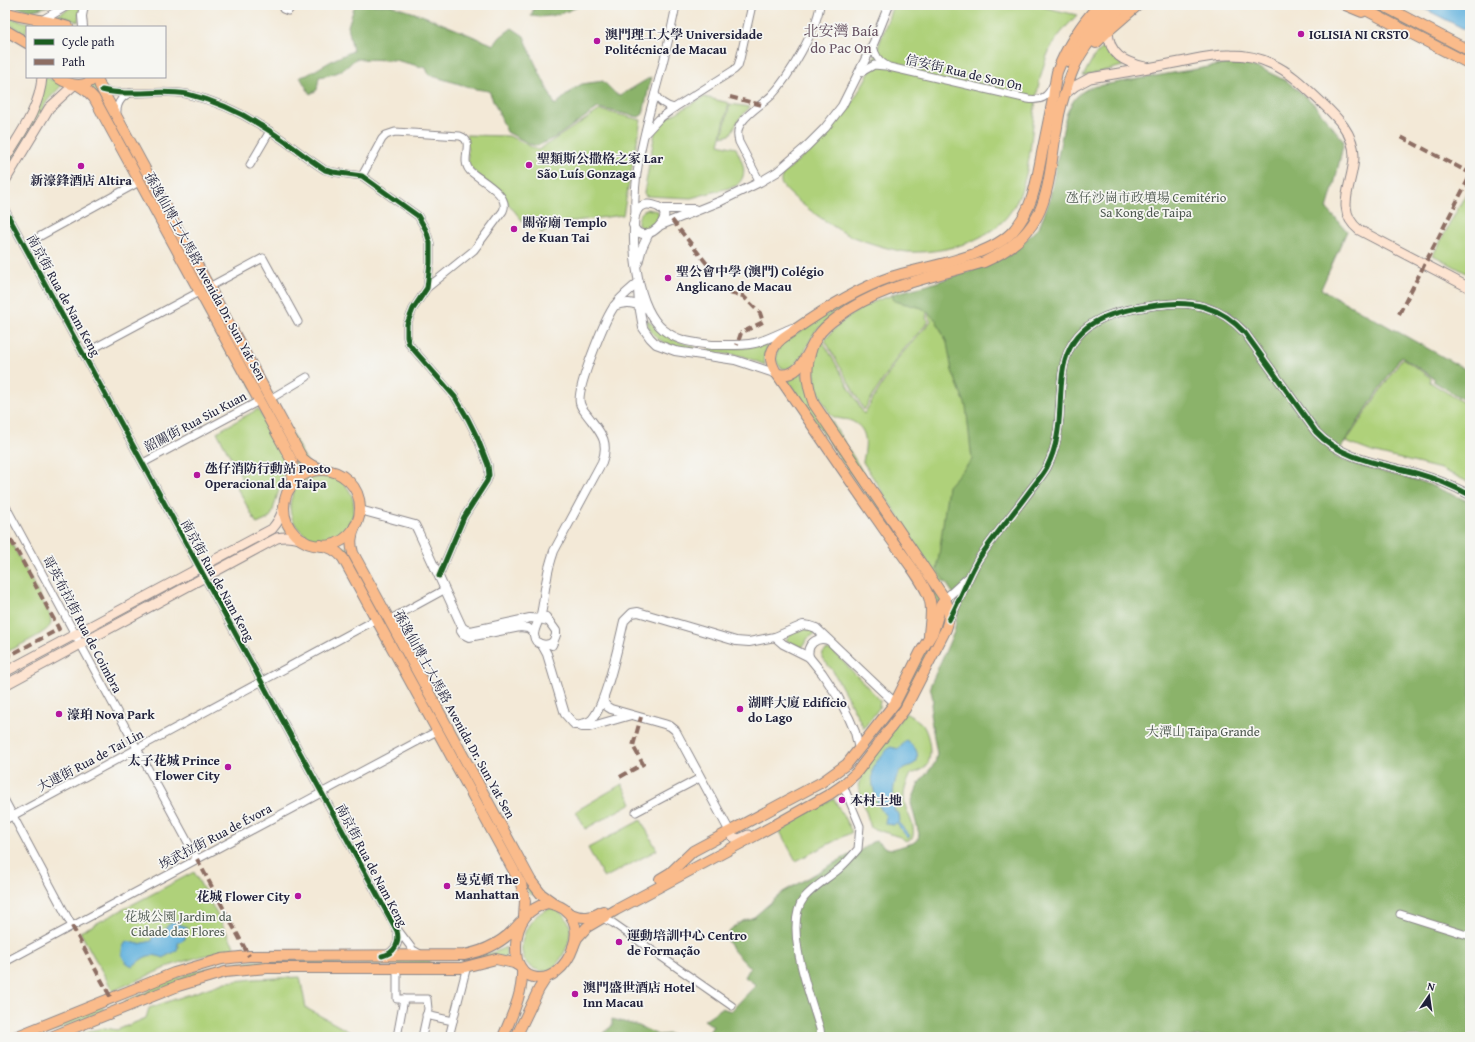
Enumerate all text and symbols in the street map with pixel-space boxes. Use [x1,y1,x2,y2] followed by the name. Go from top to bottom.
[803,20,879,58] district label: 北安灣 Baía do Pac On
[605,25,763,59] place label: 澳門理工大學 Universidade Politécnica de Macau
[1309,25,1409,44] place label: IGLISIA NI CRSTO
[26,26,166,78] legend
[1296,29,1306,39] marker: IGLISIA NI CRSTO
[62,33,115,50] text: Cycle path
[592,36,602,46] marker: 澳門理工大學 Universidade Politécnica de Macau
[903,50,1025,95] street label: 信安街 Rua de Son On
[62,53,85,70] text: Path
[537,149,663,183] place label: 聖類斯公撒格之家 Lar São Luís Gonzaga
[524,160,534,170] marker: 聖類斯公撒格之家 Lar São Luís Gonzaga
[76,161,86,171] marker: 新濠鋒酒店 Altira
[140,169,271,384] street label: 孫逸仙博士大馬路 Avenida Dr. Sun Yat Sen
[30,171,132,190] place label: 新濠鋒酒店 Altira
[1066,188,1227,222] park label: 氹仔沙崗市政墳場 Cemitério Sa Kong de Taipa
[522,213,607,247] place label: 關帝廟 Templo de Kuan Tai
[509,224,519,234] marker: 關帝廟 Templo de Kuan Tai
[22,231,105,360] street label: 南京街 Rua de Nam Keng
[676,262,824,296] place label: 聖公會中學 (澳門) Colégio Anglicano de Macau
[663,273,673,283] marker: 聖公會中學 (澳門) Colégio Anglicano de Macau
[141,386,250,456] street label: 韶關街 Rua Siu Kuan
[205,459,331,493] place label: 氹仔消防行動站 Posto Operacional da Taipa
[192,470,202,480] marker: 氹仔消防行動站 Posto Operacional da Taipa
[176,516,259,645] street label: 南京街 Rua de Nam Keng
[38,552,127,697] street label: 哥英布拉街 Rua de Coimbra
[389,607,520,822] street label: 孫逸仙博士大馬路 Avenida Dr. Sun Yat Sen
[748,693,847,727] place label: 湖畔大廈 Edifício do Lago
[735,704,745,714] marker: 湖畔大廈 Edifício do Lago
[67,705,155,724] place label: 濠珀 Nova Park
[54,709,64,719] marker: 濠珀 Nova Park
[1146,722,1260,741] park label: 大潭山 Taipa Grande
[34,724,147,797] street label: 大連街 Rua de Tai Lin
[128,751,220,785] place label: 太子花城 Prince Flower City
[223,762,233,772] marker: 太子花城 Prince Flower City
[850,791,902,810] place label: 本村土地
[837,795,847,805] marker: 本村土地
[156,798,276,874] street label: 埃武拉街 Rua de Évora
[331,800,412,931] street label: 南京街 Rua de Nam Keng
[455,870,519,904] place label: 曼克頓 The Manhattan
[442,881,452,891] marker: 曼克頓 The Manhattan
[196,887,290,906] place label: 花城 Flower City
[293,891,303,901] marker: 花城 Flower City
[124,907,233,941] park label: 花城公園 Jardim da Cidade das Flores
[627,926,747,960] place label: 運動培訓中心 Centro de Formação
[614,937,624,947] marker: 運動培訓中心 Centro de Formação
[1409,976,1449,1016] north arrow
[583,978,695,1012] place label: 澳門盛世酒店 Hotel Inn Macau
[1426,978,1437,995] text: N
[570,989,580,999] marker: 澳門盛世酒店 Hotel Inn Macau

